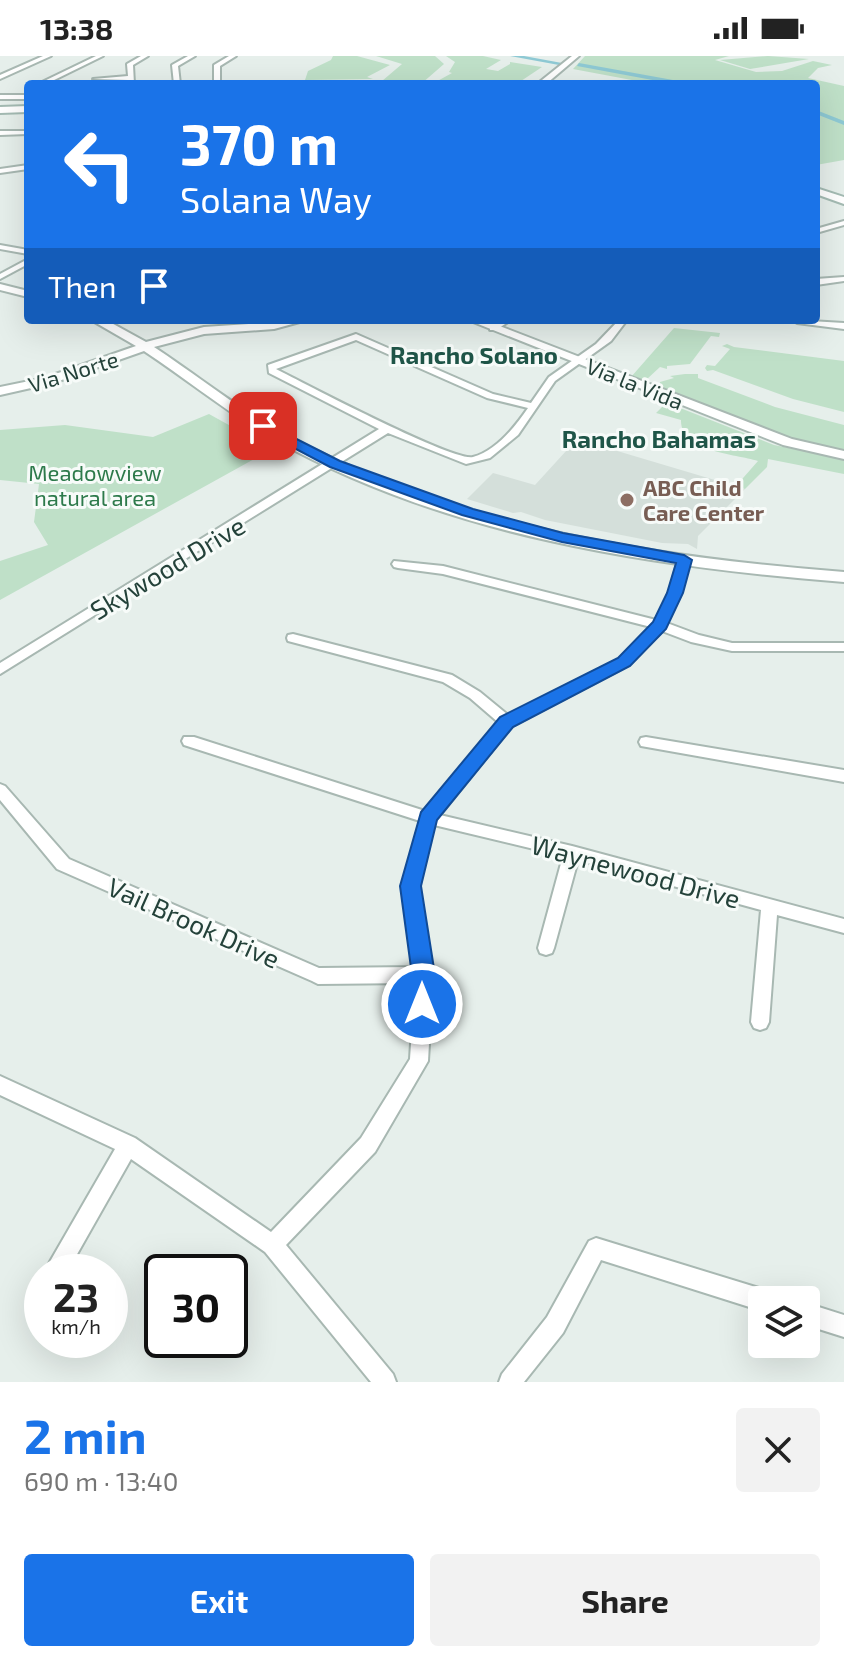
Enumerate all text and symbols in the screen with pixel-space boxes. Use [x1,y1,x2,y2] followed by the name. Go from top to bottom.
[40,10,113,46] text: 13:38
[180,109,338,176] text: 370 m
[48,112,152,216] icon: left
[180,177,372,220] text: Solana Way
[132,264,176,308] icon: arrive
[48,268,116,304] text: Then
[390,340,558,369] district label: Rancho Solano
[25,345,121,397] street label: Via Norte
[583,352,687,414] street label: Via la Vida
[229,392,297,460] pin
[241,404,285,448] icon: arrive
[562,424,756,453] district label: Rancho Bahamas
[28,459,162,510] park label: Meadowview natural area
[643,474,765,525] place label: ABC Child Care Center
[618,491,636,509] marker: ABC Child Care Center
[84,509,250,625] street label: Skywood Drive
[528,828,744,914] street label: Waynewood Drive
[103,870,285,974] street label: Vail Brook Drive
[380,962,464,1046] position arrow
[144,1254,248,1358] speed limit sign: 30
[53,1272,99,1320] text: 23
[748,1286,820,1358] map controls
[748,1286,820,1358] button: layers
[51,1314,101,1338] text: km/h
[24,1406,147,1464] text: 2 min
[736,1408,820,1492] button: close
[24,1465,178,1496] text: 690 m · 13:40
[24,1554,414,1646] button: Exit
[430,1554,820,1646] button: Share

